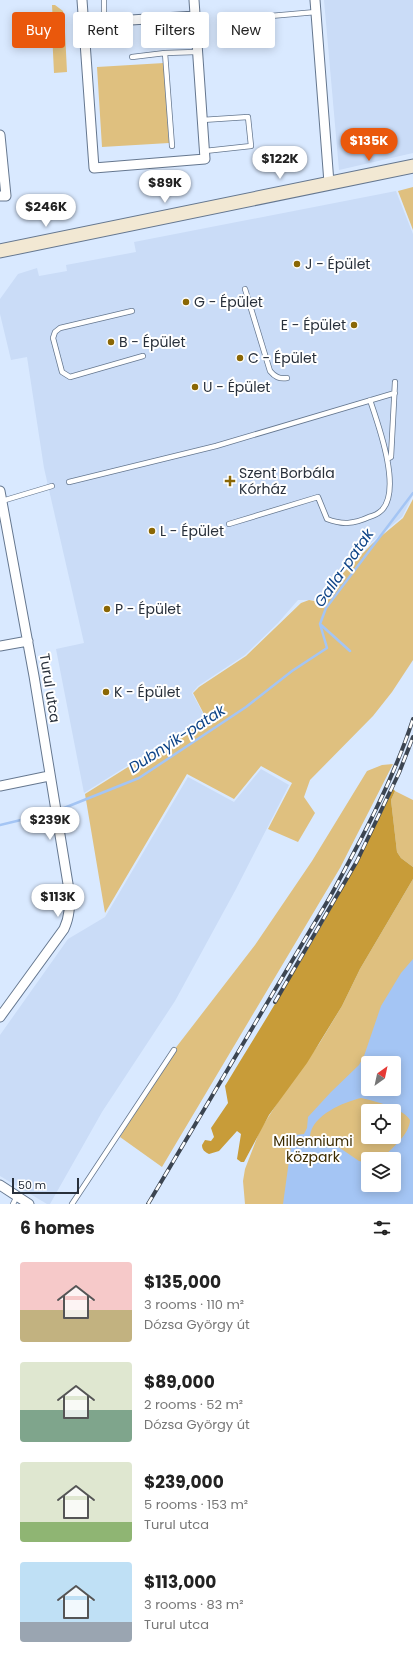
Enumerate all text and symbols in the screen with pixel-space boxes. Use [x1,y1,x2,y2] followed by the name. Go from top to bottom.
[12,12,65,48] chip: Buy
[73,12,133,48] chip: Rent
[141,12,209,48] chip: Filters
[217,12,275,48] chip: New
[341,128,397,162] pin: $135K
[350,131,388,150] text: $135K
[252,146,308,180] pin: $122K
[261,149,299,168] text: $122K
[141,170,189,204] pin: $89K
[148,173,182,192] text: $89K
[18,194,74,228] pin: $246K
[25,197,67,216] text: $246K
[305,254,370,274] place label: J - Épület
[292,259,302,269] marker: J - Épület
[194,292,263,312] place label: G - Épület
[181,297,191,307] marker: G - Épület
[281,315,346,335] place label: E - Épület
[349,320,359,330] marker: E - Épület
[119,332,186,352] place label: B - Épület
[106,337,116,347] marker: B - Épület
[248,348,317,368] place label: C - Épület
[235,353,245,363] marker: C - Épület
[203,377,270,397] place label: U - Épület
[190,382,200,392] marker: U - Épület
[239,463,335,499] place label: Szent Borbála Kórház
[224,475,236,487] marker: Szent Borbála Kórház
[160,521,224,541] place label: L - Épület
[309,523,379,611] water label: Galla-patak
[147,526,157,536] marker: L - Épület
[115,599,181,619] place label: P - Épület
[102,604,112,614] marker: P - Épület
[35,652,65,724] street label: Turul utca
[114,682,180,702] place label: K - Épület
[101,687,111,697] marker: K - Épület
[124,699,230,778] water label: Dubnyik-patak
[22,807,78,841] pin: $239K
[30,810,70,829] text: $239K
[30,884,86,918] pin: $113K
[40,887,76,906] text: $113K
[361,1056,401,1096] north arrow
[361,1056,401,1192] map controls
[361,1104,401,1144] button: locate
[273,1131,353,1167] park label: Millenniumi közpark
[361,1152,401,1192] button: layers
[12,1176,79,1195] scale bar
[18,1177,46,1193] text: 50 m
[20,1216,95,1240] text: 6 homes
[371,1217,393,1239] icon: filters
[144,1270,221,1294] text: $135,000
[52,1278,100,1326] icon: home
[144,1295,244,1314] text: 3 rooms · 110 m²
[144,1315,250,1334] text: Dózsa György út
[144,1370,215,1394] text: $89,000
[52,1378,100,1426] icon: home
[144,1395,243,1414] text: 2 rooms · 52 m²
[144,1415,250,1434] text: Dózsa György út
[144,1470,224,1494] text: $239,000
[52,1478,100,1526] icon: home
[144,1495,248,1514] text: 5 rooms · 153 m²
[144,1515,209,1534] text: Turul utca
[144,1570,216,1594] text: $113,000
[52,1578,100,1626] icon: home
[144,1595,244,1614] text: 3 rooms · 83 m²
[144,1615,209,1634] text: Turul utca

